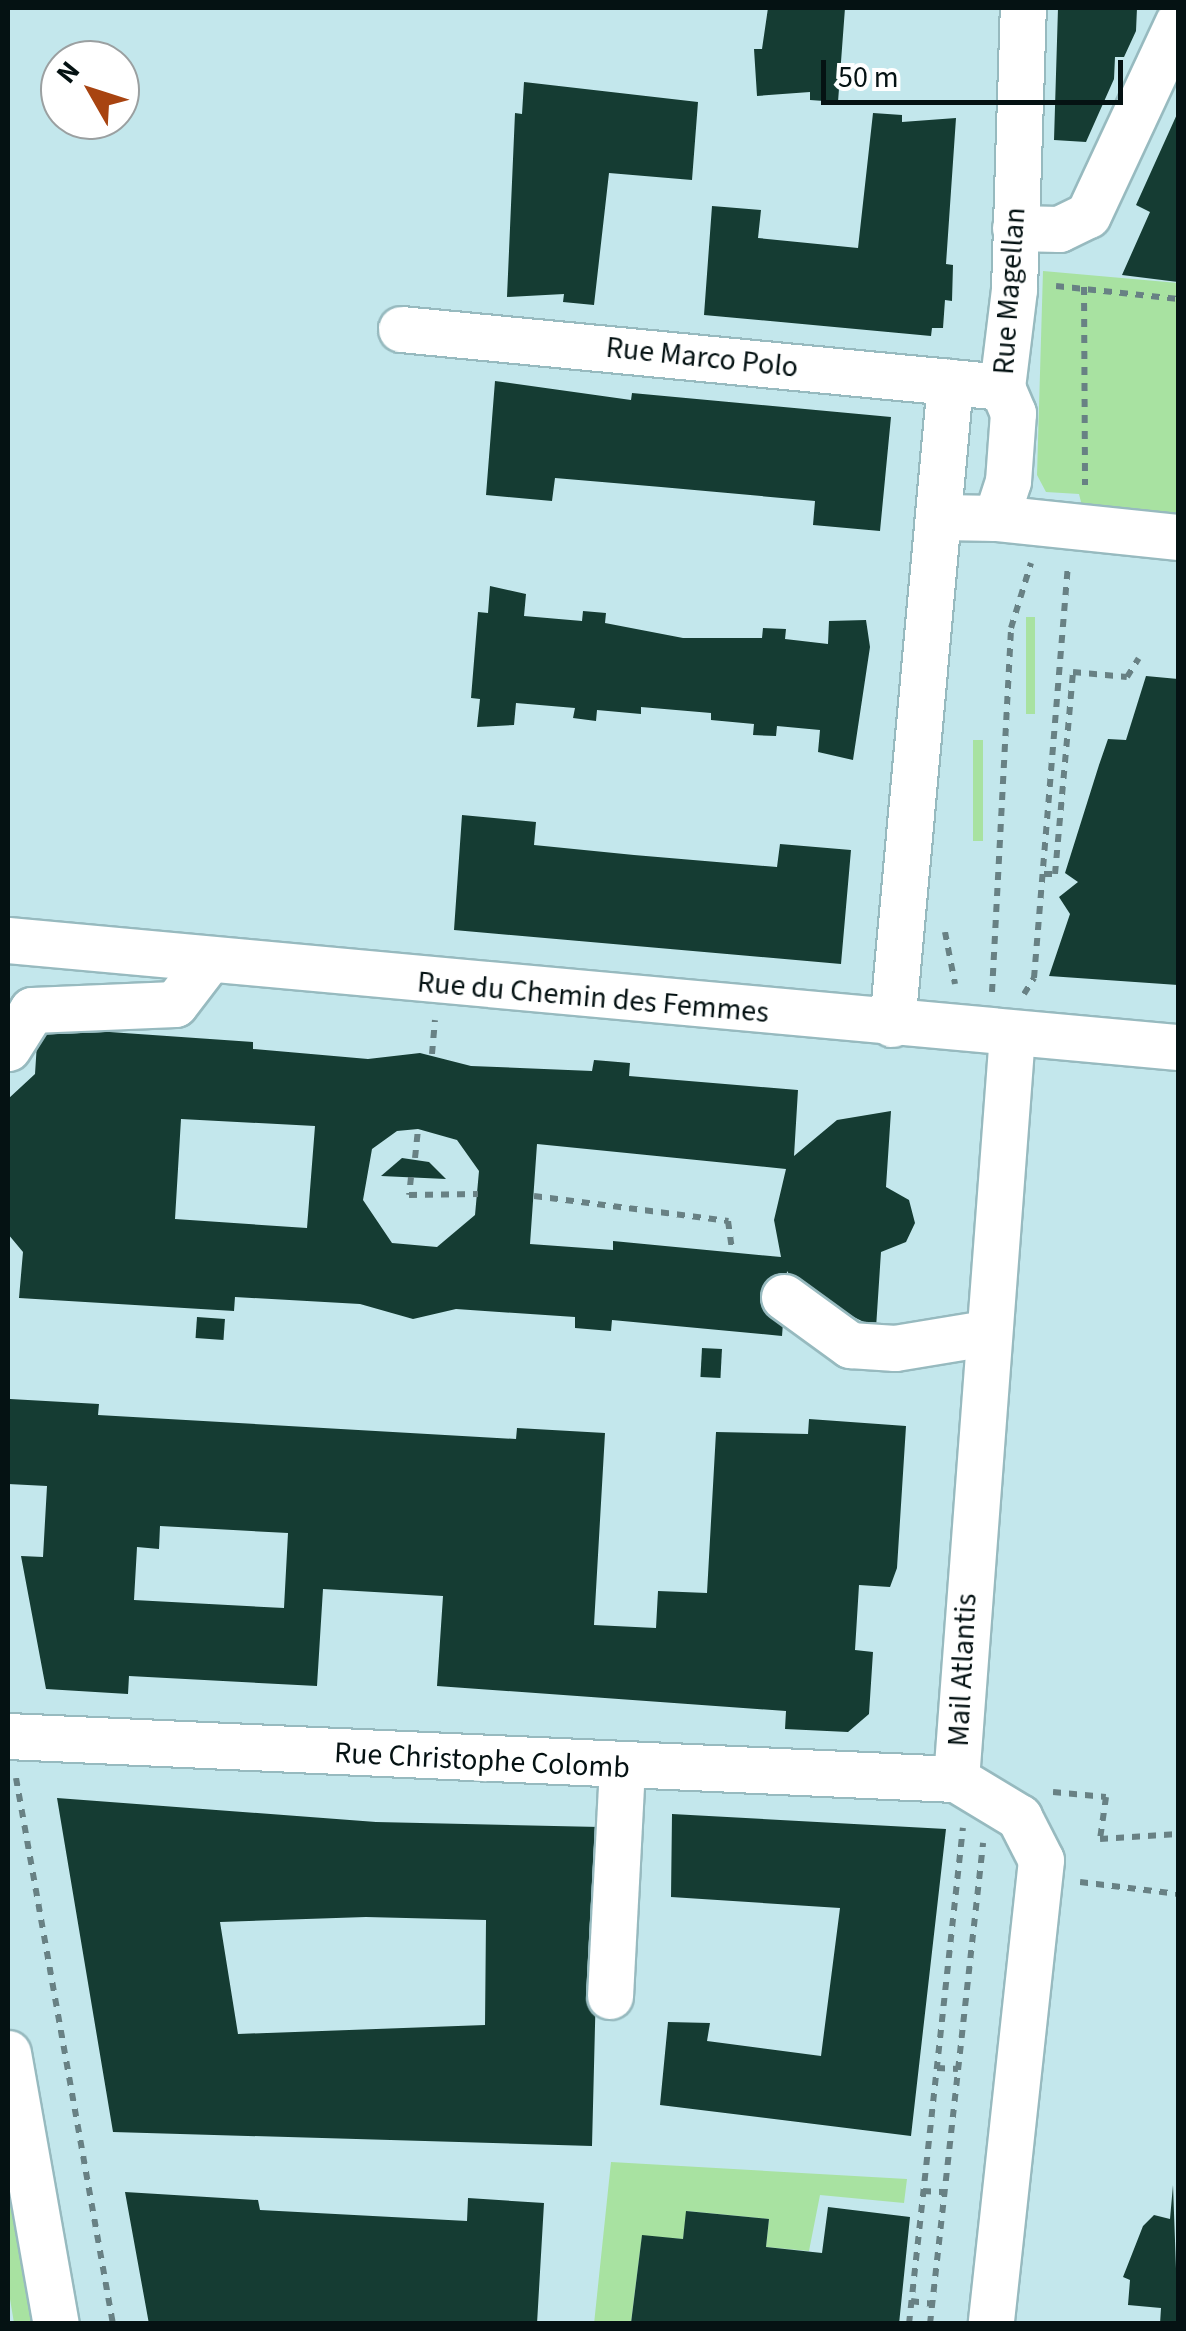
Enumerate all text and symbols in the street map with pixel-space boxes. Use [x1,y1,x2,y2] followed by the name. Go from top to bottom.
[40,40,140,140] north arrow
[826,40,1128,102] scale bar
[47,53,90,92] text: N
[838,56,899,99] text: 50 m
[986,206,1034,376] street label: Rue Magellan
[604,330,800,386] street label: Rue Marco Polo
[416,965,770,1031] street label: Rue du Chemin des Femmes
[941,1593,985,1747] street label: Mail Atlantis
[333,1735,631,1787] street label: Rue Christophe Colomb

